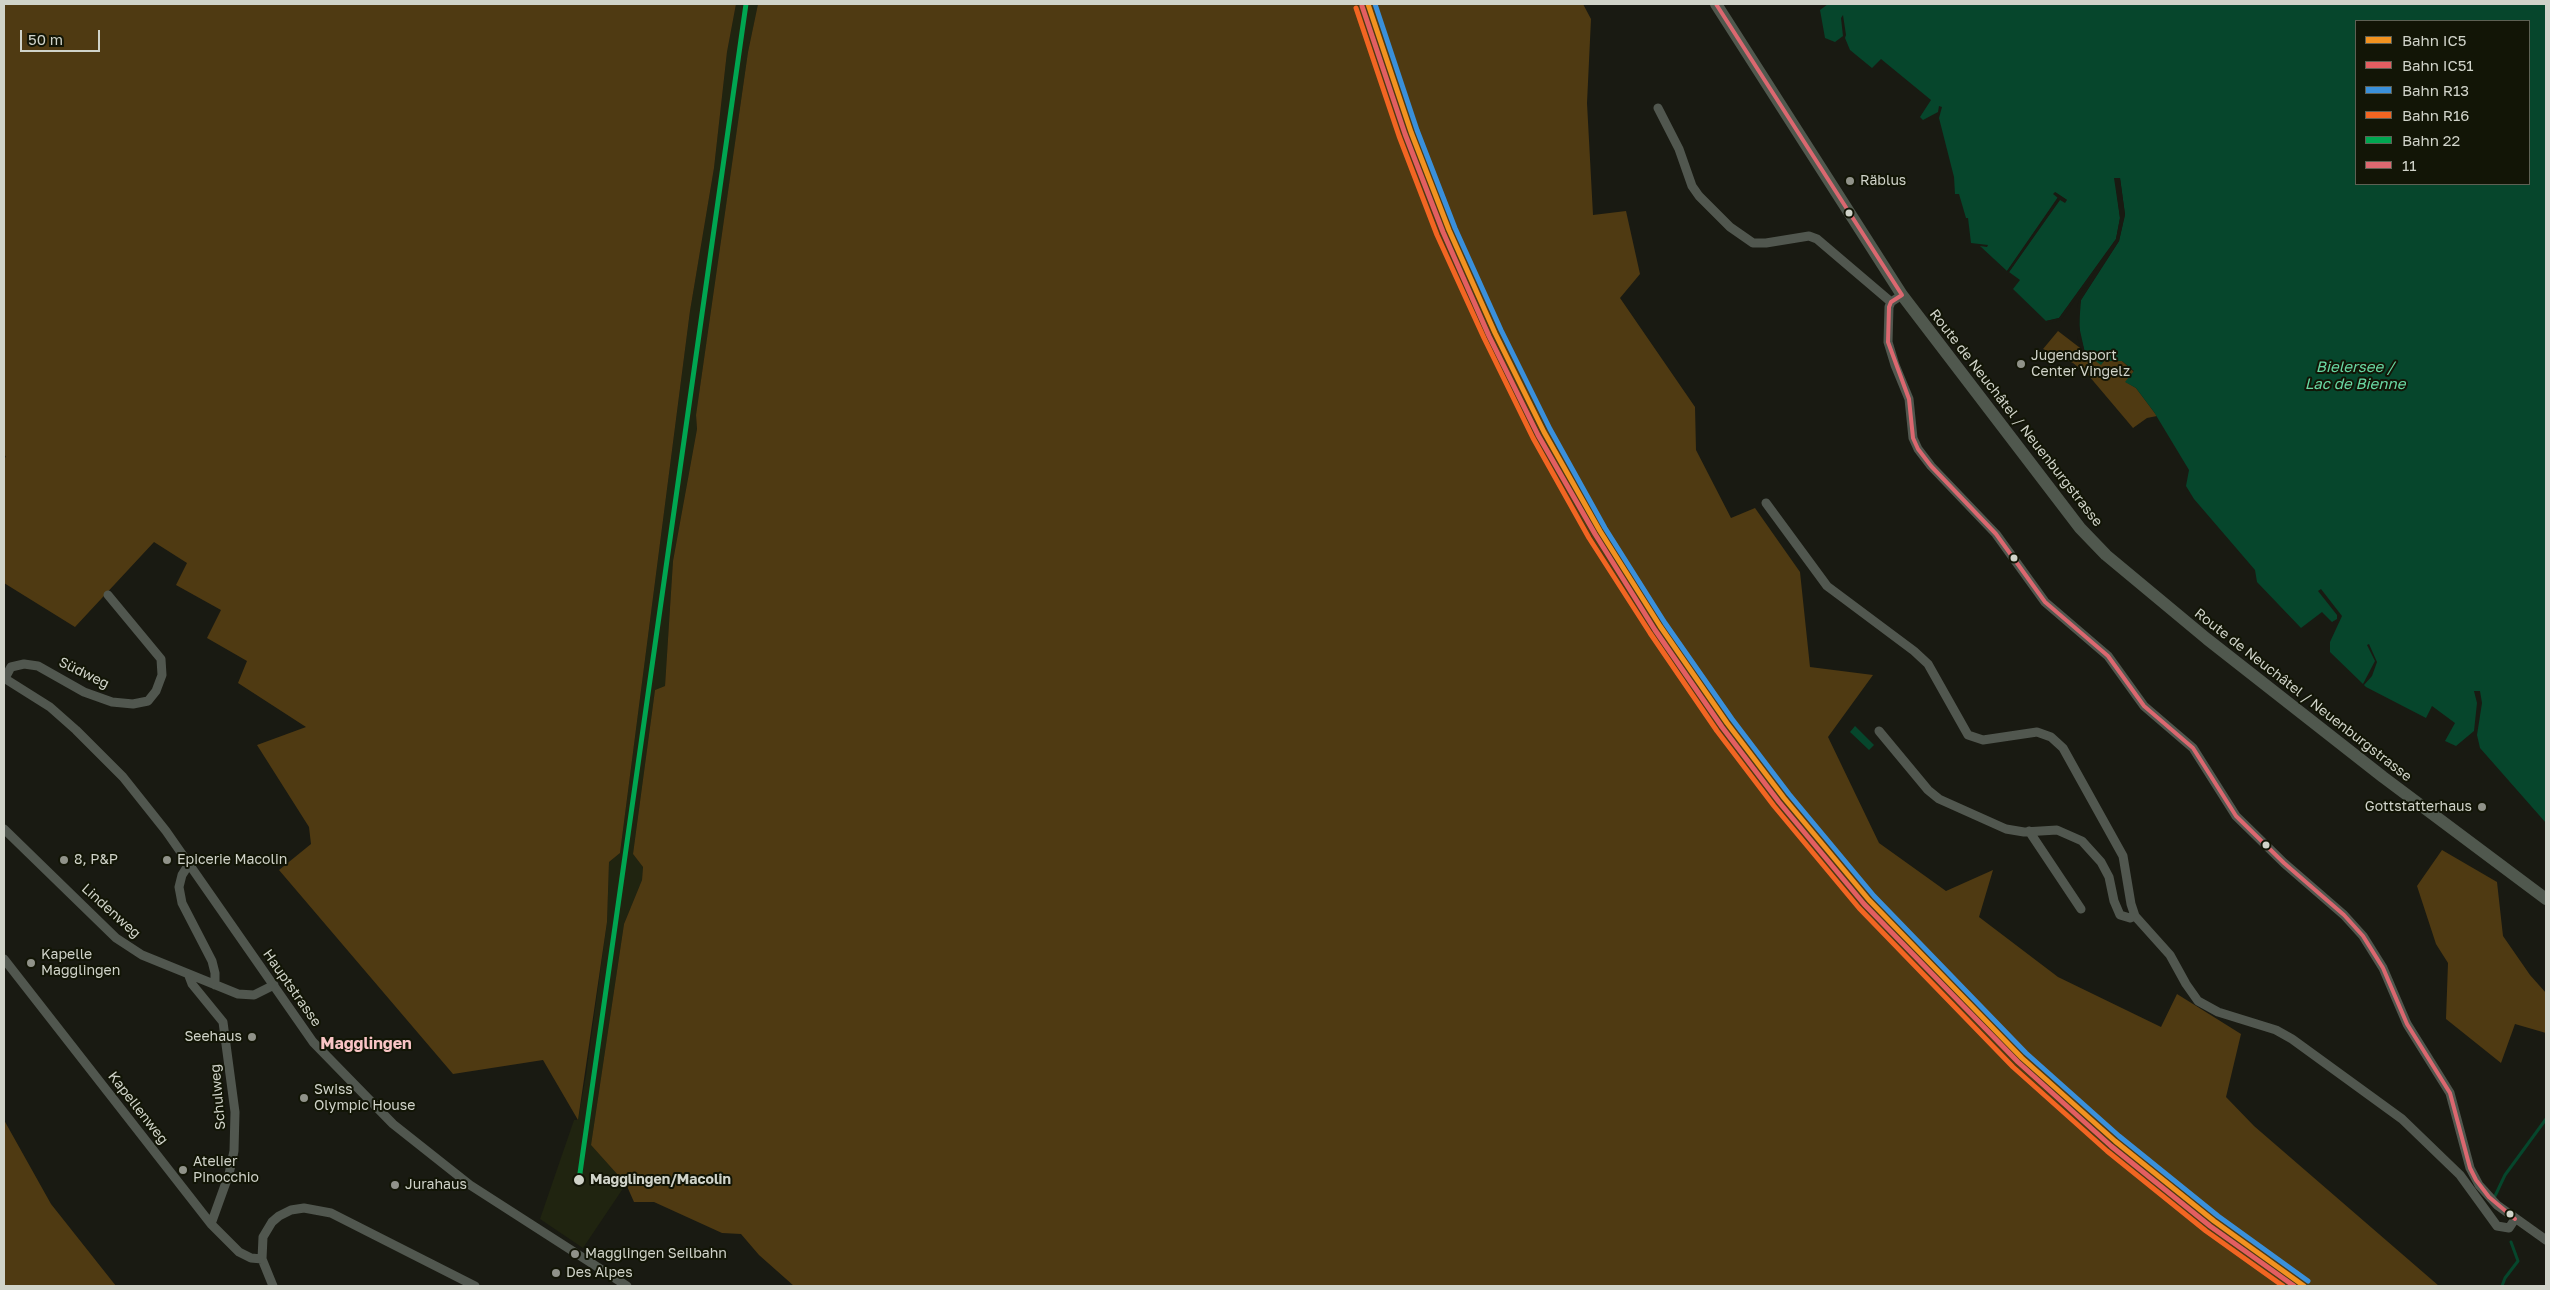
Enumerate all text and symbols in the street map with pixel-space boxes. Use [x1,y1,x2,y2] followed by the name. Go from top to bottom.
[22,20,102,52] scale bar
[2355,20,2530,185] legend
[28,30,63,48] text: 50 m
[2402,31,2466,49] text: Bahn IC5
[2402,56,2474,74] text: Bahn IC51
[2402,81,2469,99] text: Bahn R13
[2402,106,2469,124] text: Bahn R16
[2402,131,2460,149] text: Bahn 22
[2402,156,2417,174] text: 11
[1860,173,1906,189] place label: Räblus
[1844,175,1856,187] marker: Räblus
[1844,208,1854,218] unlabelled marker
[1926,306,2106,530] street label: Route de Neuchâtel / Neuenburgstrasse
[2031,348,2130,381] place label: Jugendsport Center Vingelz
[2015,358,2027,370] marker: Jugendsport Center Vingelz
[2305,358,2405,393] water label: Bielersee / Lac de Bienne
[2009,553,2019,563] unlabelled marker
[2191,605,2415,785] street label: Route de Neuchâtel / Neuenburgstrasse
[56,654,112,692] street label: Südweg
[2365,799,2472,815] place label: Gottstatterhaus
[2476,801,2488,813] marker: Gottstatterhaus
[2261,840,2271,850] unlabelled marker
[74,852,118,868] place label: 8, P&P
[177,852,287,868] place label: Epicerie Macolin
[58,854,70,866] marker: 8, P&P
[161,854,173,866] marker: Epicerie Macolin
[78,880,144,942] street label: Lindenweg
[259,946,325,1030] street label: Hauptstrasse
[41,947,120,980] place label: Kapelle Magglingen
[25,957,37,969] marker: Kapelle Magglingen
[184,1029,242,1045] place label: Seehaus
[246,1031,258,1043] marker: Seehaus
[320,1034,412,1054] district label: Magglingen
[207,1063,229,1131] street label: Schulweg
[104,1068,172,1148] street label: Kapellenweg
[314,1082,415,1114] place label: Swiss Olympic House
[298,1092,310,1104] marker: Swiss Olympic House
[193,1154,259,1186] place label: Atelier Pinocchio
[177,1164,189,1176] marker: Atelier Pinocchio
[590,1172,731,1188] place label: Magglingen/Macolin
[572,1173,586,1187] marker: Magglingen/Macolin
[405,1177,467,1193] place label: Jurahaus
[389,1179,401,1191] marker: Jurahaus
[2505,1209,2515,1219] unlabelled marker
[585,1246,727,1262] place label: Magglingen Seilbahn
[569,1248,581,1260] marker: Magglingen Seilbahn
[566,1265,633,1281] place label: Des Alpes
[550,1267,562,1279] marker: Des Alpes

